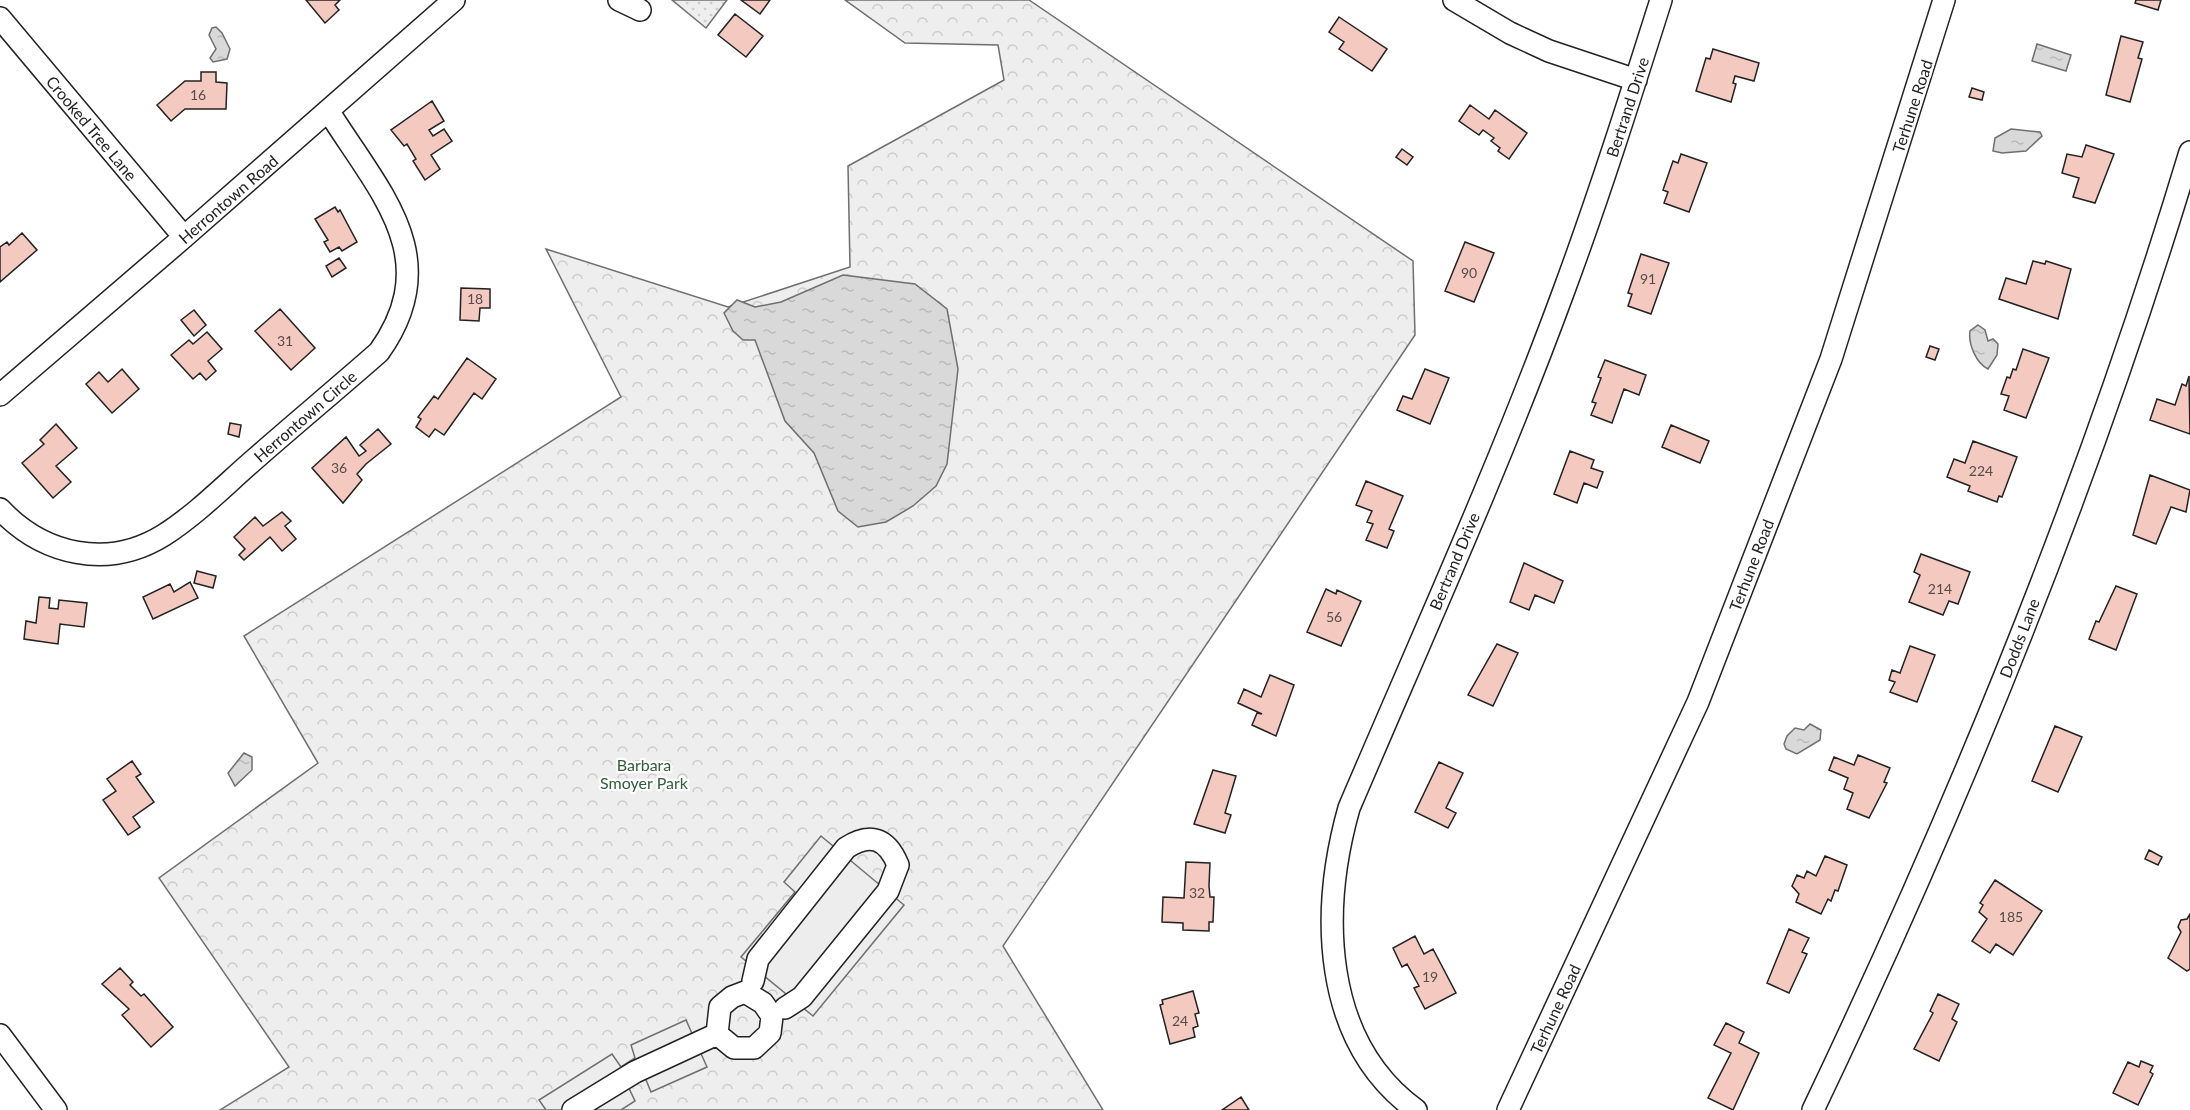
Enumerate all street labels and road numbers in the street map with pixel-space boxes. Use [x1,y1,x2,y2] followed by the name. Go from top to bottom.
[1602,55,1652,159] street label: Bertrand Drive
[1888,57,1936,155] street label: Terhune Road
[43,72,141,184] street label: Crooked Tree Lane
[174,151,282,247] street label: Herrontown Road
[250,366,360,466] street label: Herrontown Circle
[1425,509,1483,613] street label: Bertrand Drive
[1725,517,1777,613] street label: Terhune Road
[1995,596,2043,680] street label: Dodds Lane
[1526,961,1584,1057] street label: Terhune Road

